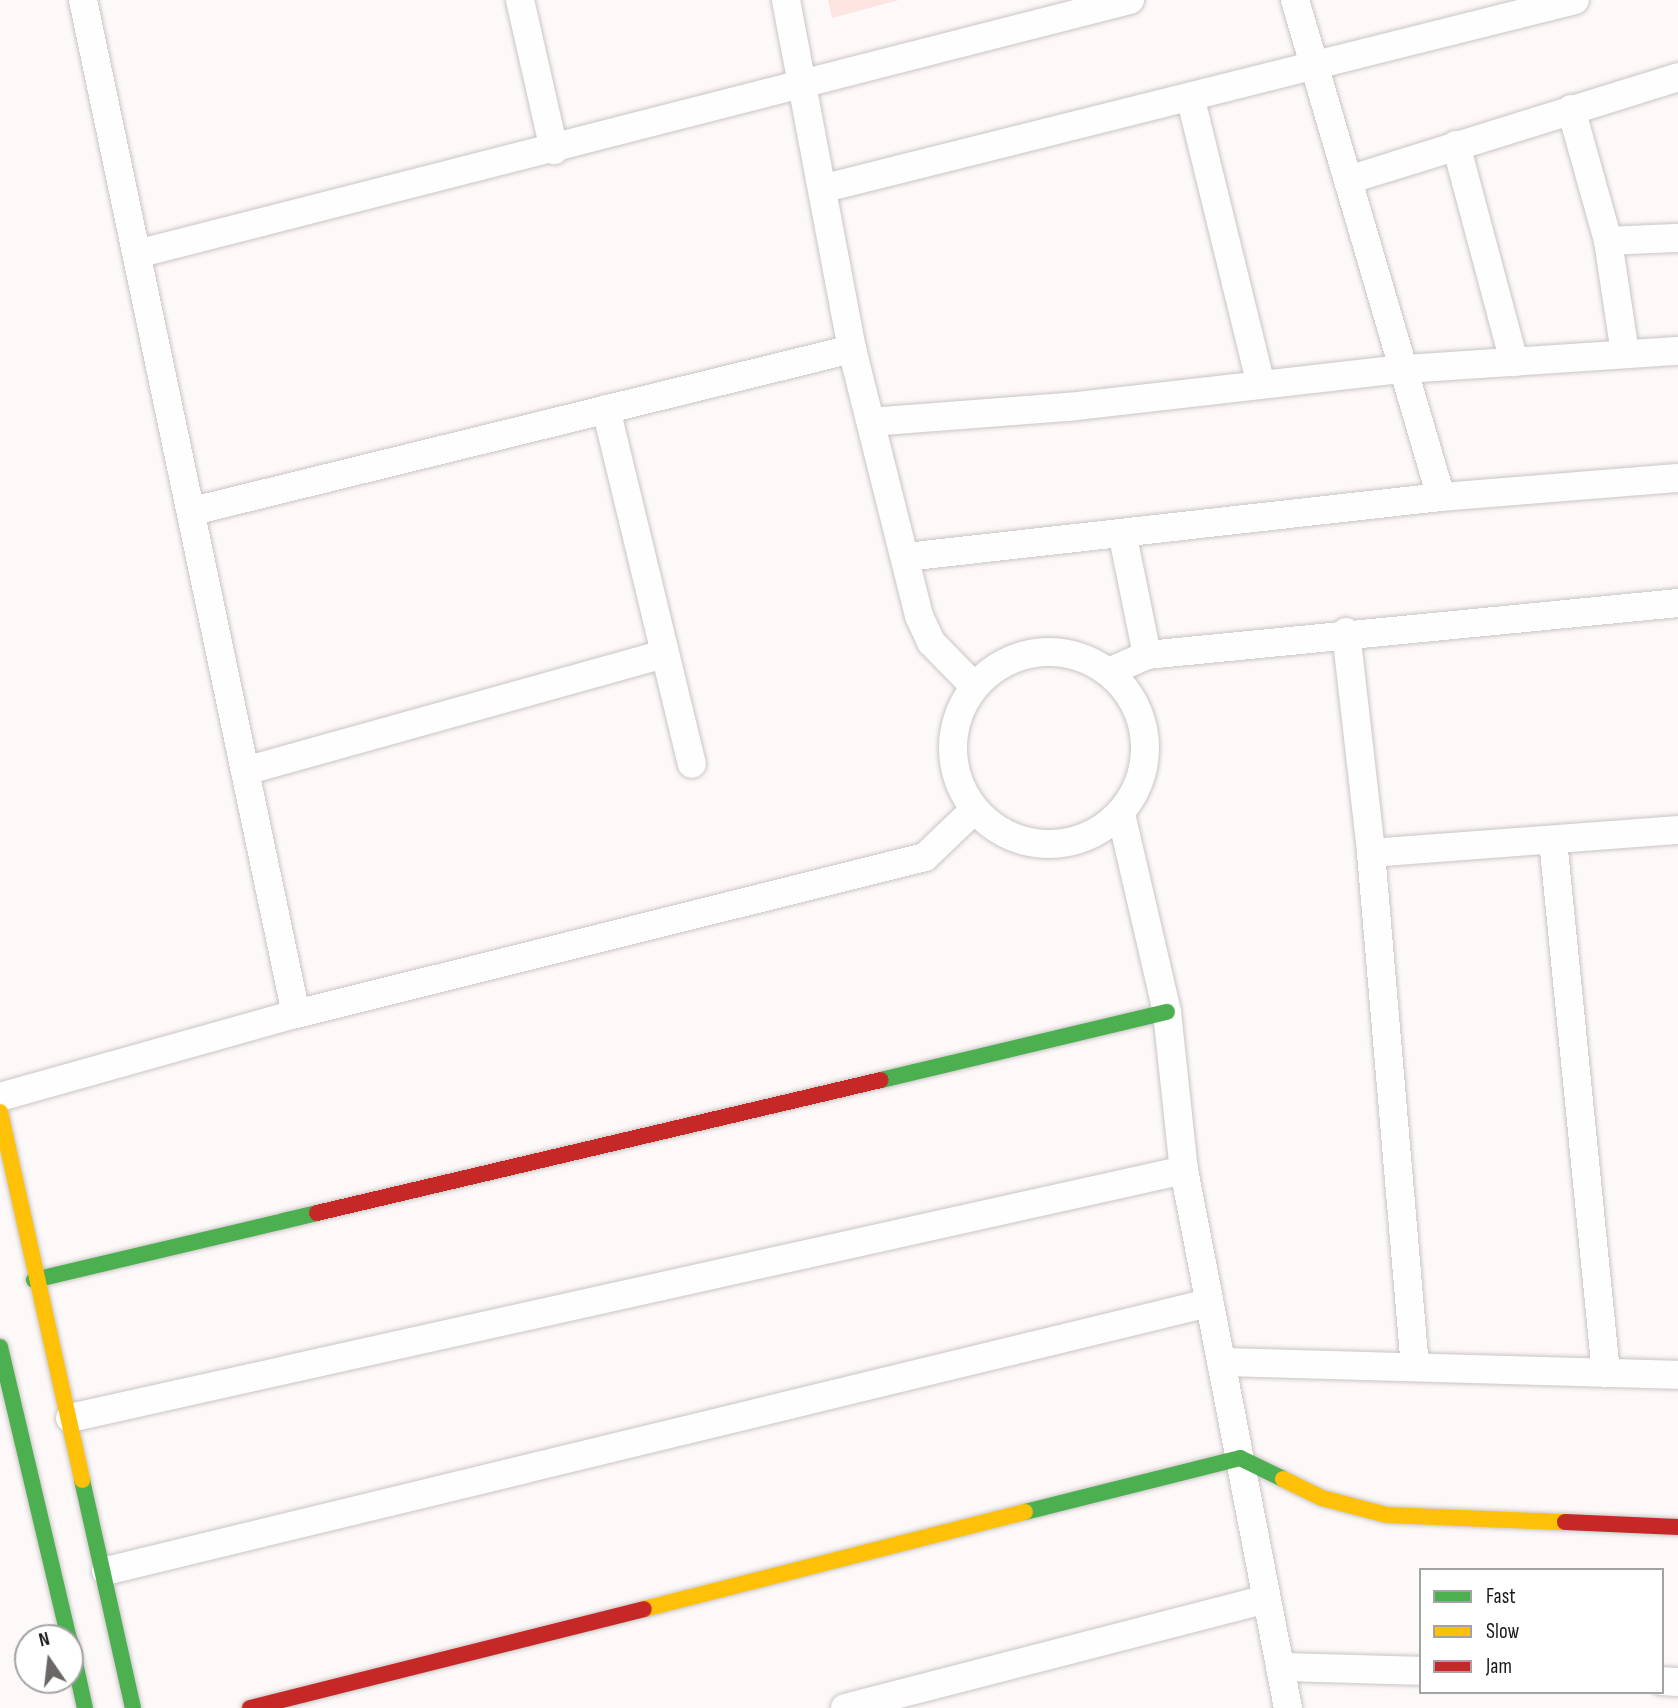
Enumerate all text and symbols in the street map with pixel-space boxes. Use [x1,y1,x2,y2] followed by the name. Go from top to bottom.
[1419,1568,1664,1694] legend
[1486,1584,1516,1609] text: Fast
[1486,1619,1519,1644] text: Slow
[14,1624,84,1694] north arrow
[37,1628,52,1652] text: N
[1486,1654,1512,1679] text: Jam

